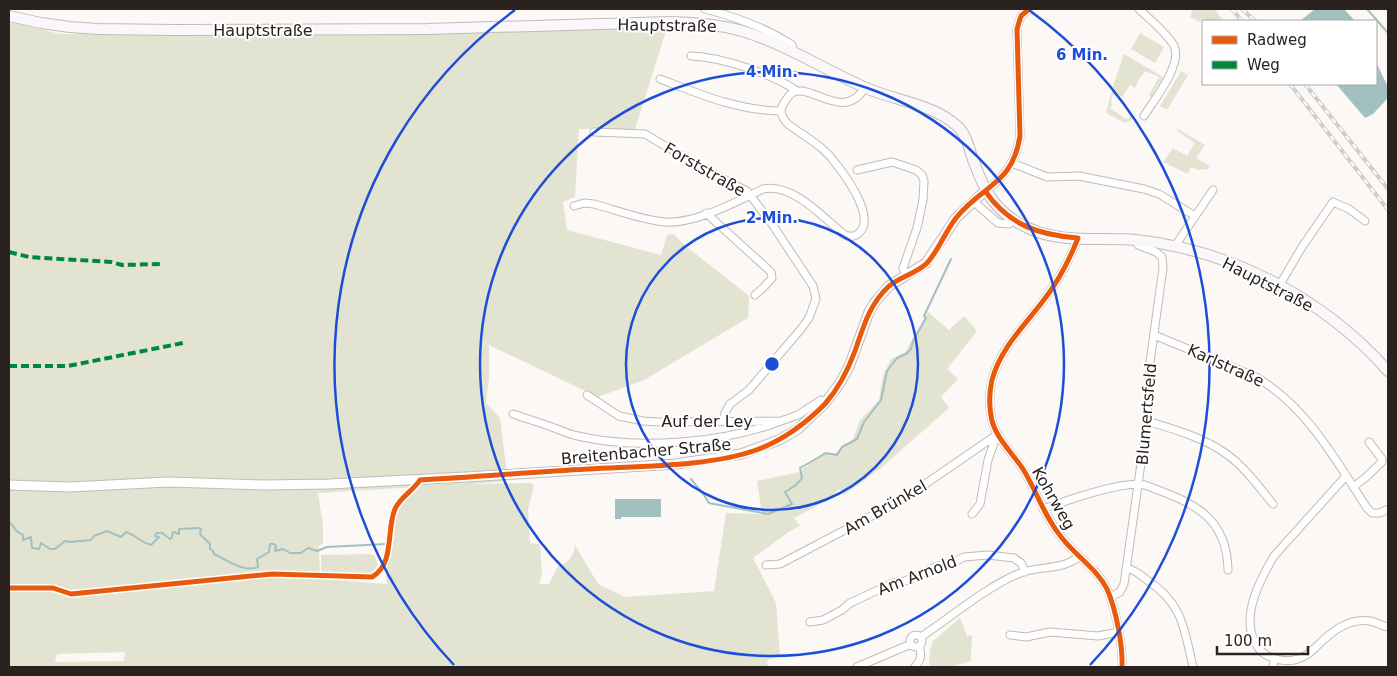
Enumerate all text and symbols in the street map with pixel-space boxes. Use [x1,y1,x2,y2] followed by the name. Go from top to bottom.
[617,15,717,36] street label: Hauptstraße
[1202,20,1377,85] legend
[213,21,313,40] street label: Hauptstraße
[1247,31,1307,49] text: Radweg
[1056,46,1108,64] text: 6 Min.
[1247,56,1280,74] text: Weg
[746,63,798,81] text: 4 Min.
[661,139,749,200] street label: Forststraße
[746,209,798,227] text: 2 Min.
[1219,253,1316,315] street label: Hauptstraße
[1184,340,1267,391] street label: Karlstraße
[763,355,781,373] centre of rings
[1133,362,1160,466] street label: Blumertsfeld
[661,412,753,431] street label: Auf der Ley
[560,435,732,468] street label: Breitenbacher Straße
[1028,463,1079,533] street label: Kohrweg
[840,476,930,539] street label: Am Brünkel
[875,552,960,599] street label: Am Arnold
[1217,624,1308,656] scale bar
[1224,632,1272,650] text: 100 m

